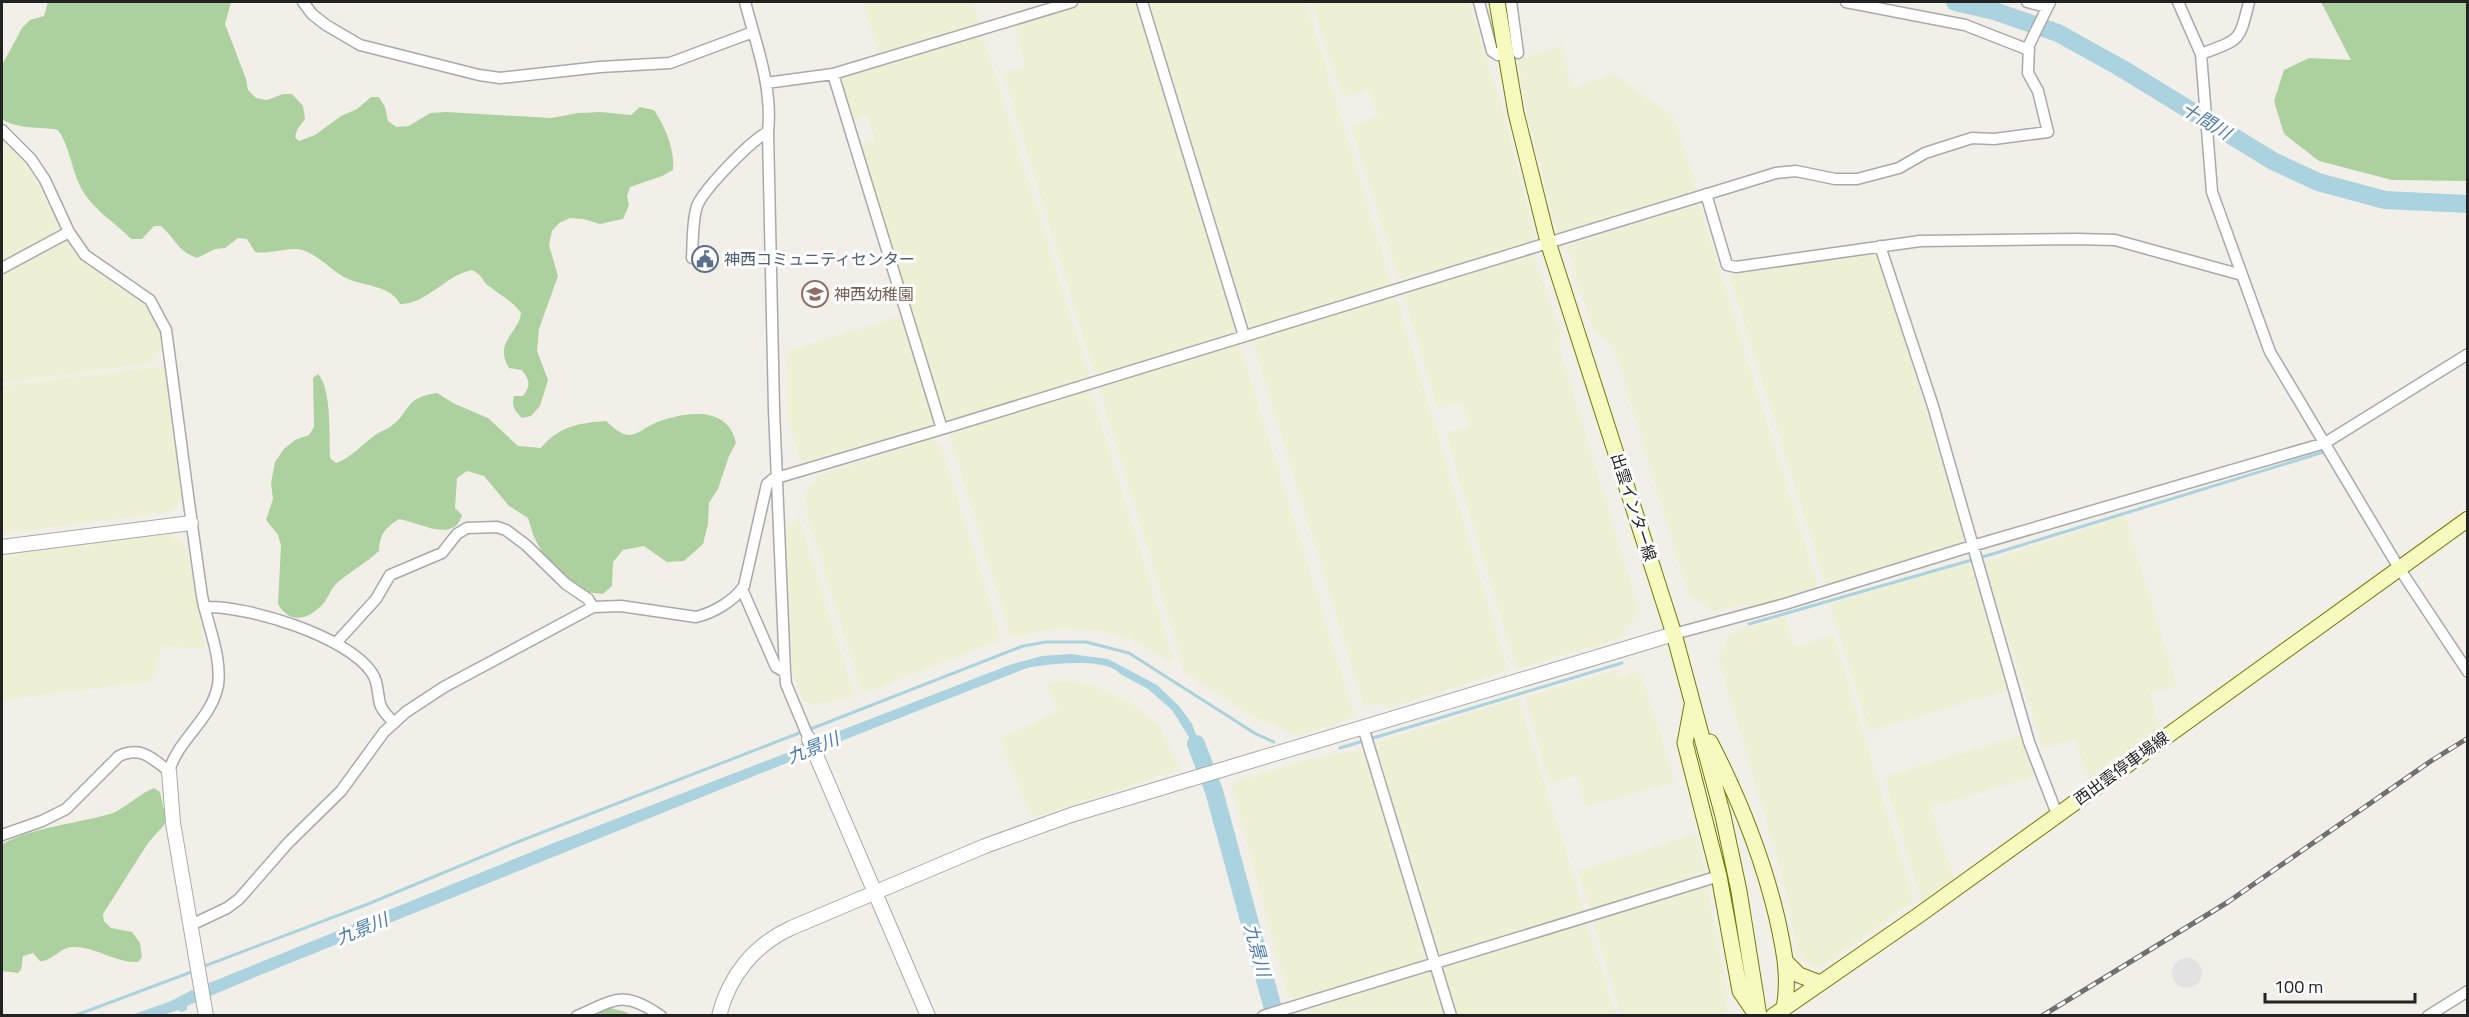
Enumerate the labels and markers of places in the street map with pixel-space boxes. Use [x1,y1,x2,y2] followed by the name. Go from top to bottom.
[690,244,720,274] public building icon: 神西コミュニティセンター
[724,247,915,271] place label: 神西コミュニティセンター
[800,279,830,309] school or university icon: 神西幼稚園
[834,282,914,306] place label: 神西幼稚園

